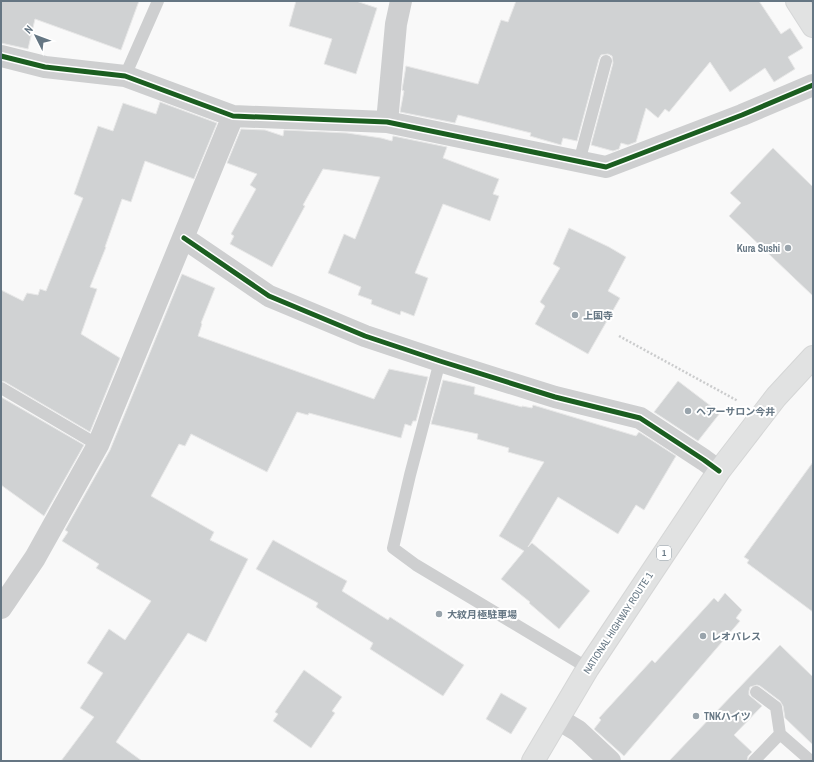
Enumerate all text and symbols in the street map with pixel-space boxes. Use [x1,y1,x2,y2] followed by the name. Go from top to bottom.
[16,16,56,56] north arrow
[21,22,36,36] text: N
[737,242,780,255] place label: Kura Sushi
[783,243,793,253] marker: Kura Sushi
[583,309,613,322] place label: 上国寺
[570,310,580,320] marker: 上国寺
[696,405,775,418] place label: ヘアーサロン今井
[683,406,693,416] marker: ヘアーサロン今井
[657,546,671,560] road number: 1
[580,569,656,676] street label: NATIONAL HIGHWAY ROUTE 1
[447,608,517,621] place label: 大紋月極駐車場
[434,609,444,619] marker: 大紋月極駐車場
[711,630,761,643] place label: レオパレス
[698,631,708,641] marker: レオパレス
[704,710,751,723] place label: TNKハイツ
[691,711,701,721] marker: TNKハイツ

